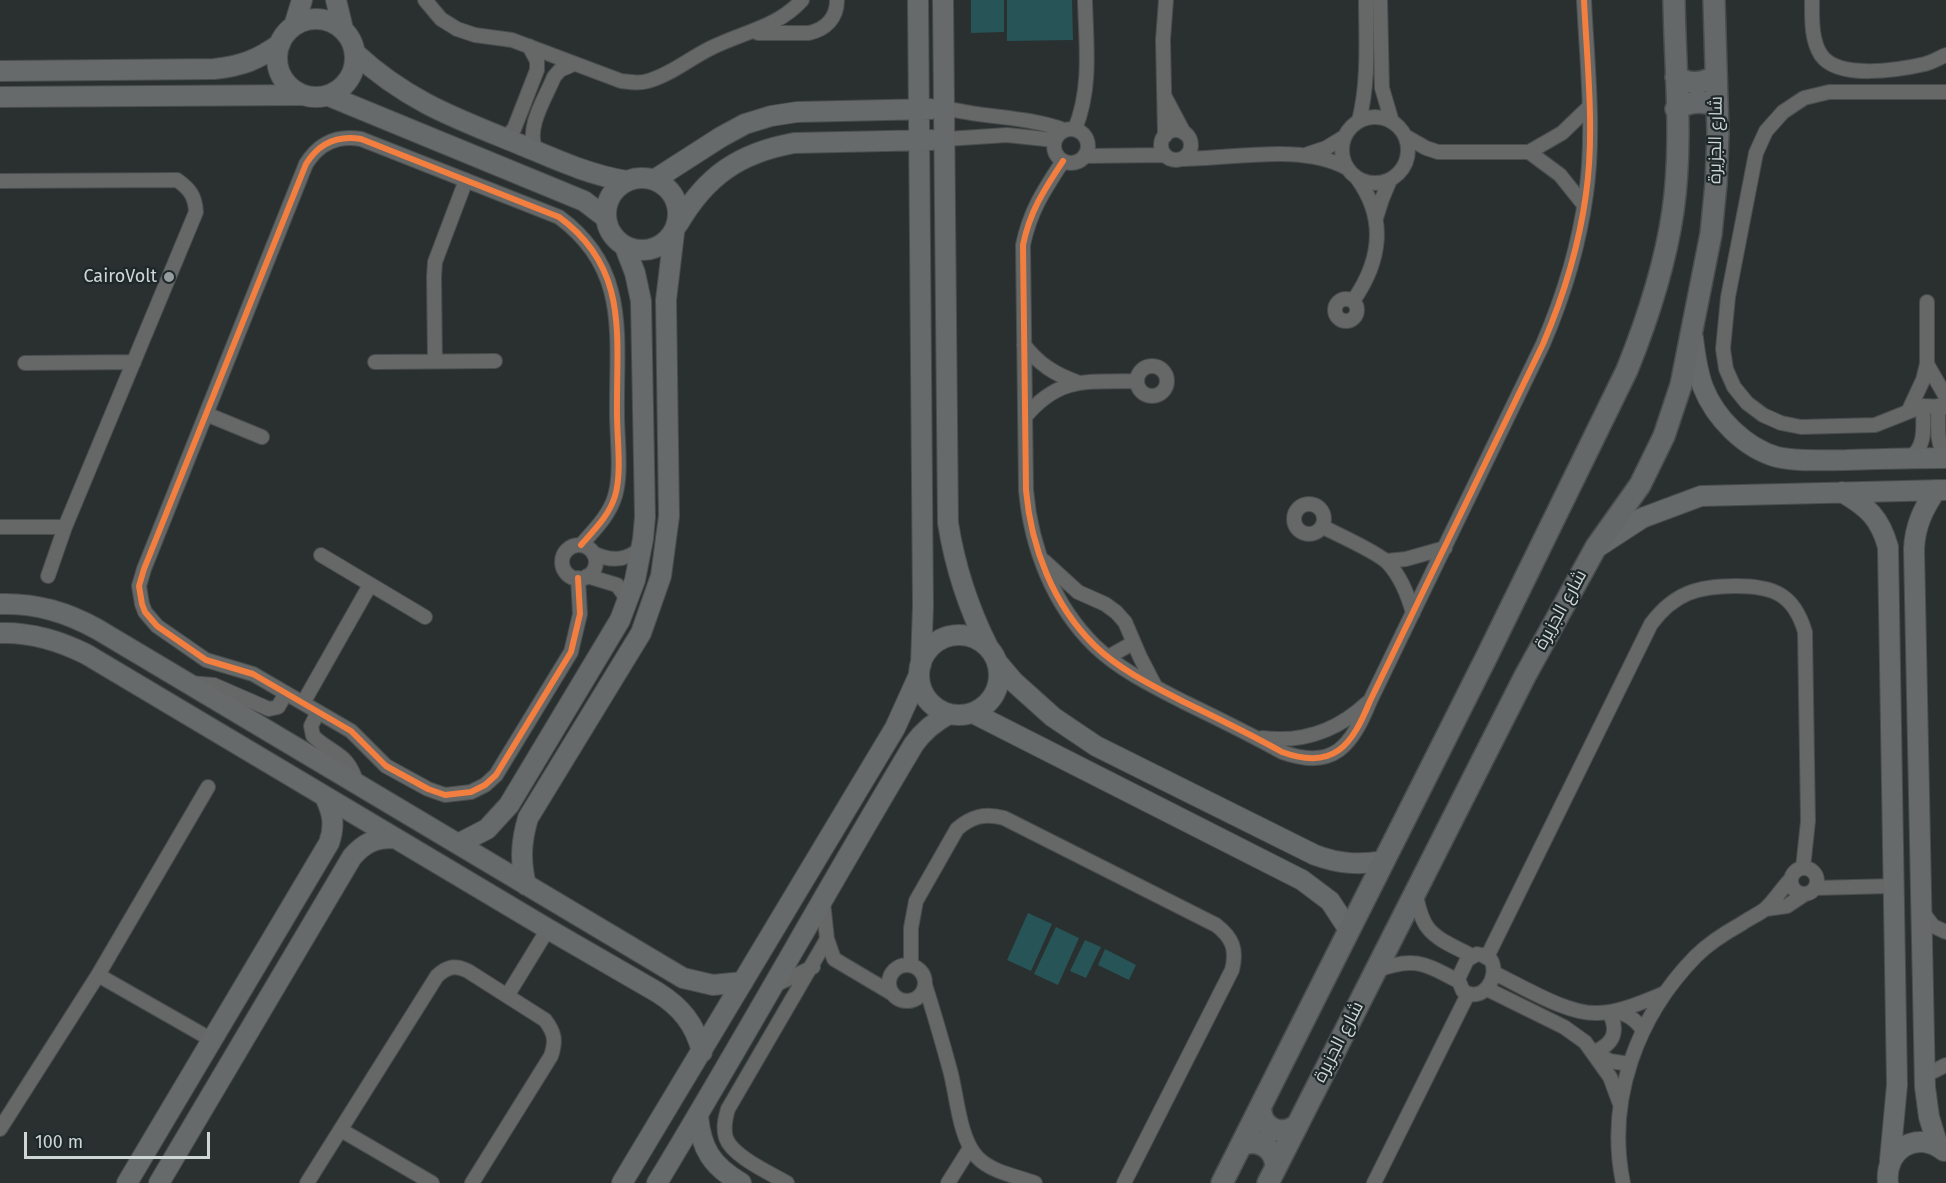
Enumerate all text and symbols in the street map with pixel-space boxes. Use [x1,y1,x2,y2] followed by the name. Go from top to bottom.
[1704,96,1728,184] street label: شارع الجزيرة
[83,266,157,288] place label: CairoVolt
[162,270,176,284] marker: CairoVolt
[1530,566,1592,654] street label: شارع الجزيرة
[1309,998,1369,1086] street label: شارع الجزيرة
[27,1120,213,1158] scale bar
[35,1131,83,1153] text: 100 m

